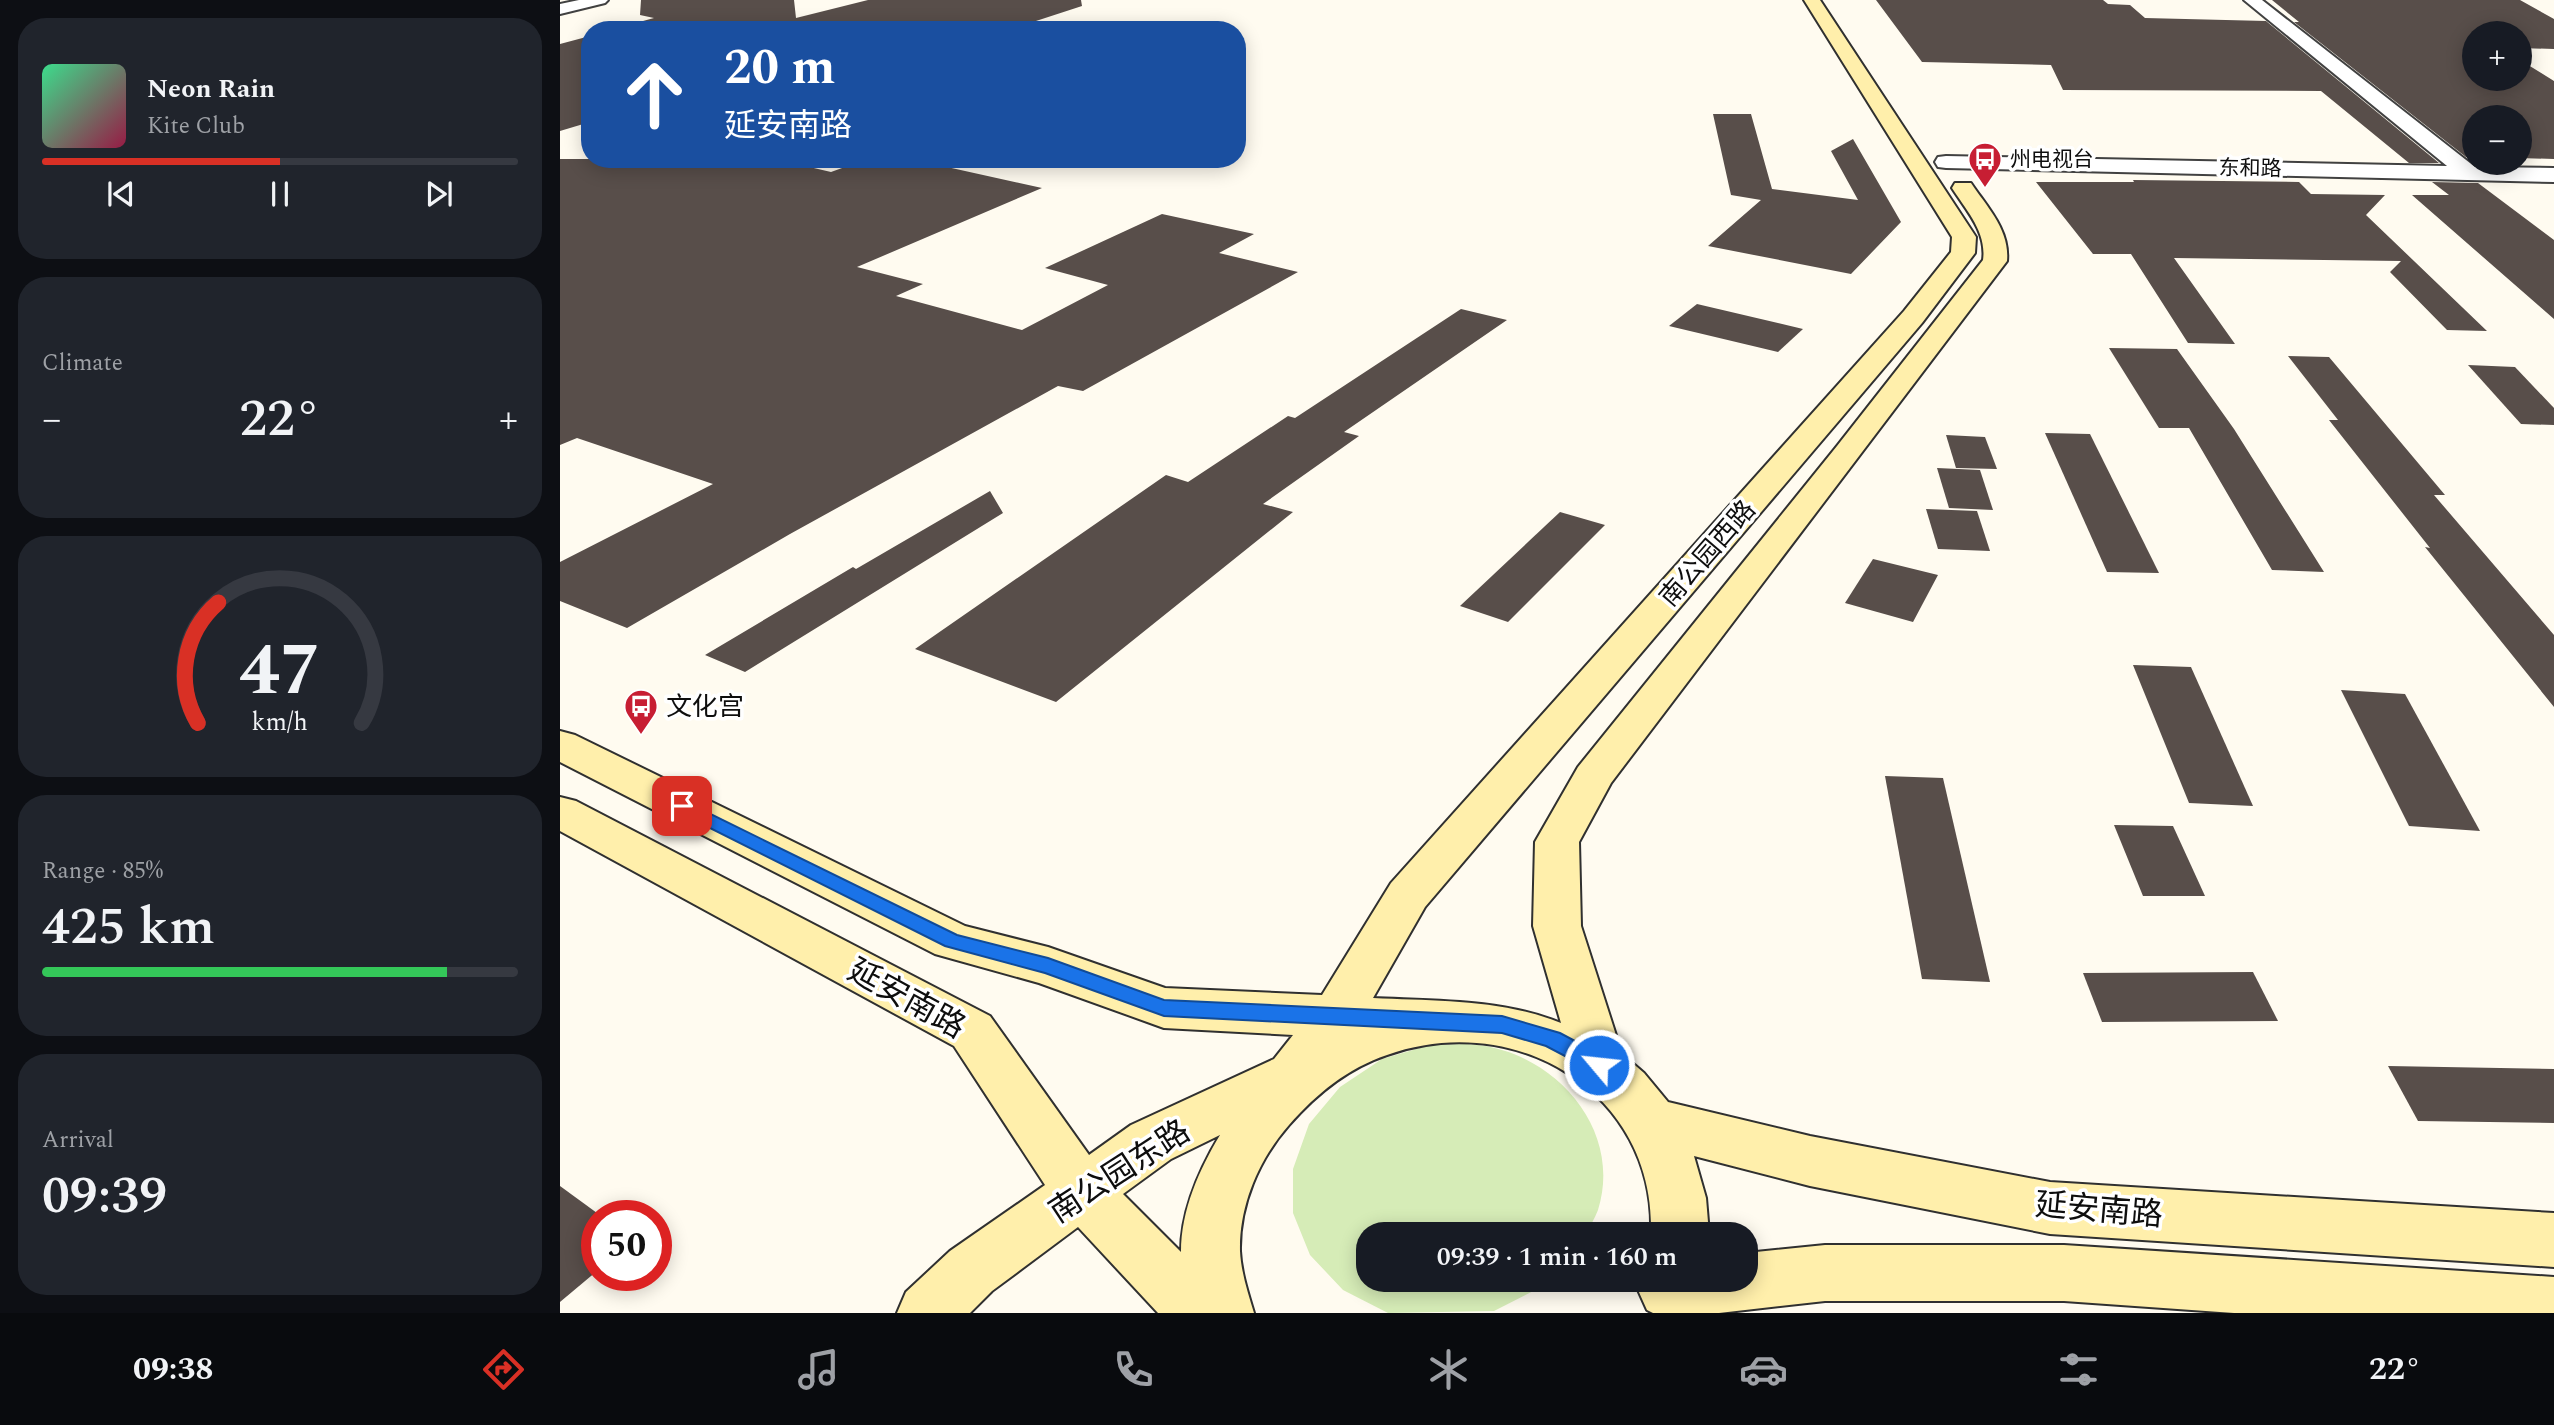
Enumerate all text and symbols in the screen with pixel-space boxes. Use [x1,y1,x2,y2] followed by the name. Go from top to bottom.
[2462,21,2532,175] map controls
[2462,21,2532,91] button: +
[724,31,835,106] text: 20 m
[609,49,700,140] icon: ahead
[147,69,275,109] text: Neon Rain
[724,102,852,151] text: 延安南路
[2462,105,2532,175] button: −
[147,109,245,144] text: Kite Club
[1966,140,2004,189] bus stop icon: 州电视台
[2010,144,2094,176] place label: 州电视台
[2218,152,2282,186] street label: 东和路
[102,175,140,213] icon: previous
[261,175,299,213] icon: pause
[420,175,458,213] icon: next
[42,346,123,381] text: Climate
[239,380,321,459] text: 22°
[42,391,61,449] text: −
[499,391,518,449] text: +
[1650,491,1765,616] street label: 南公园西路
[239,616,321,727] text: 47
[622,687,660,736] bus stop icon: 文化宫
[666,687,744,727] place label: 文化宫
[252,703,308,741] text: km/h
[652,776,712,836] pin
[663,787,701,825] icon: arrive
[42,854,163,889] text: Range · 85%
[42,888,215,967] text: 425 km
[838,947,974,1052] street label: 延安南路
[1562,1028,1636,1102] position arrow
[1039,1108,1200,1236] street label: 南公园东路
[42,1123,114,1158] text: Arrival
[42,1157,167,1236] text: 09:39
[2033,1181,2165,1240] street label: 延安南路
[581,1200,672,1291] speed limit sign: 50
[1437,1237,1677,1277] text: 09:39 · 1 min · 160 m
[133,1345,213,1394] text: 09:38
[479,1345,528,1394] icon: directions
[794,1345,843,1394] icon: music
[1109,1345,1158,1394] icon: phone
[1424,1345,1473,1394] icon: climate
[1739,1345,1788,1394] icon: car
[2054,1345,2103,1394] icon: filters
[2369,1345,2421,1394] text: 22°

